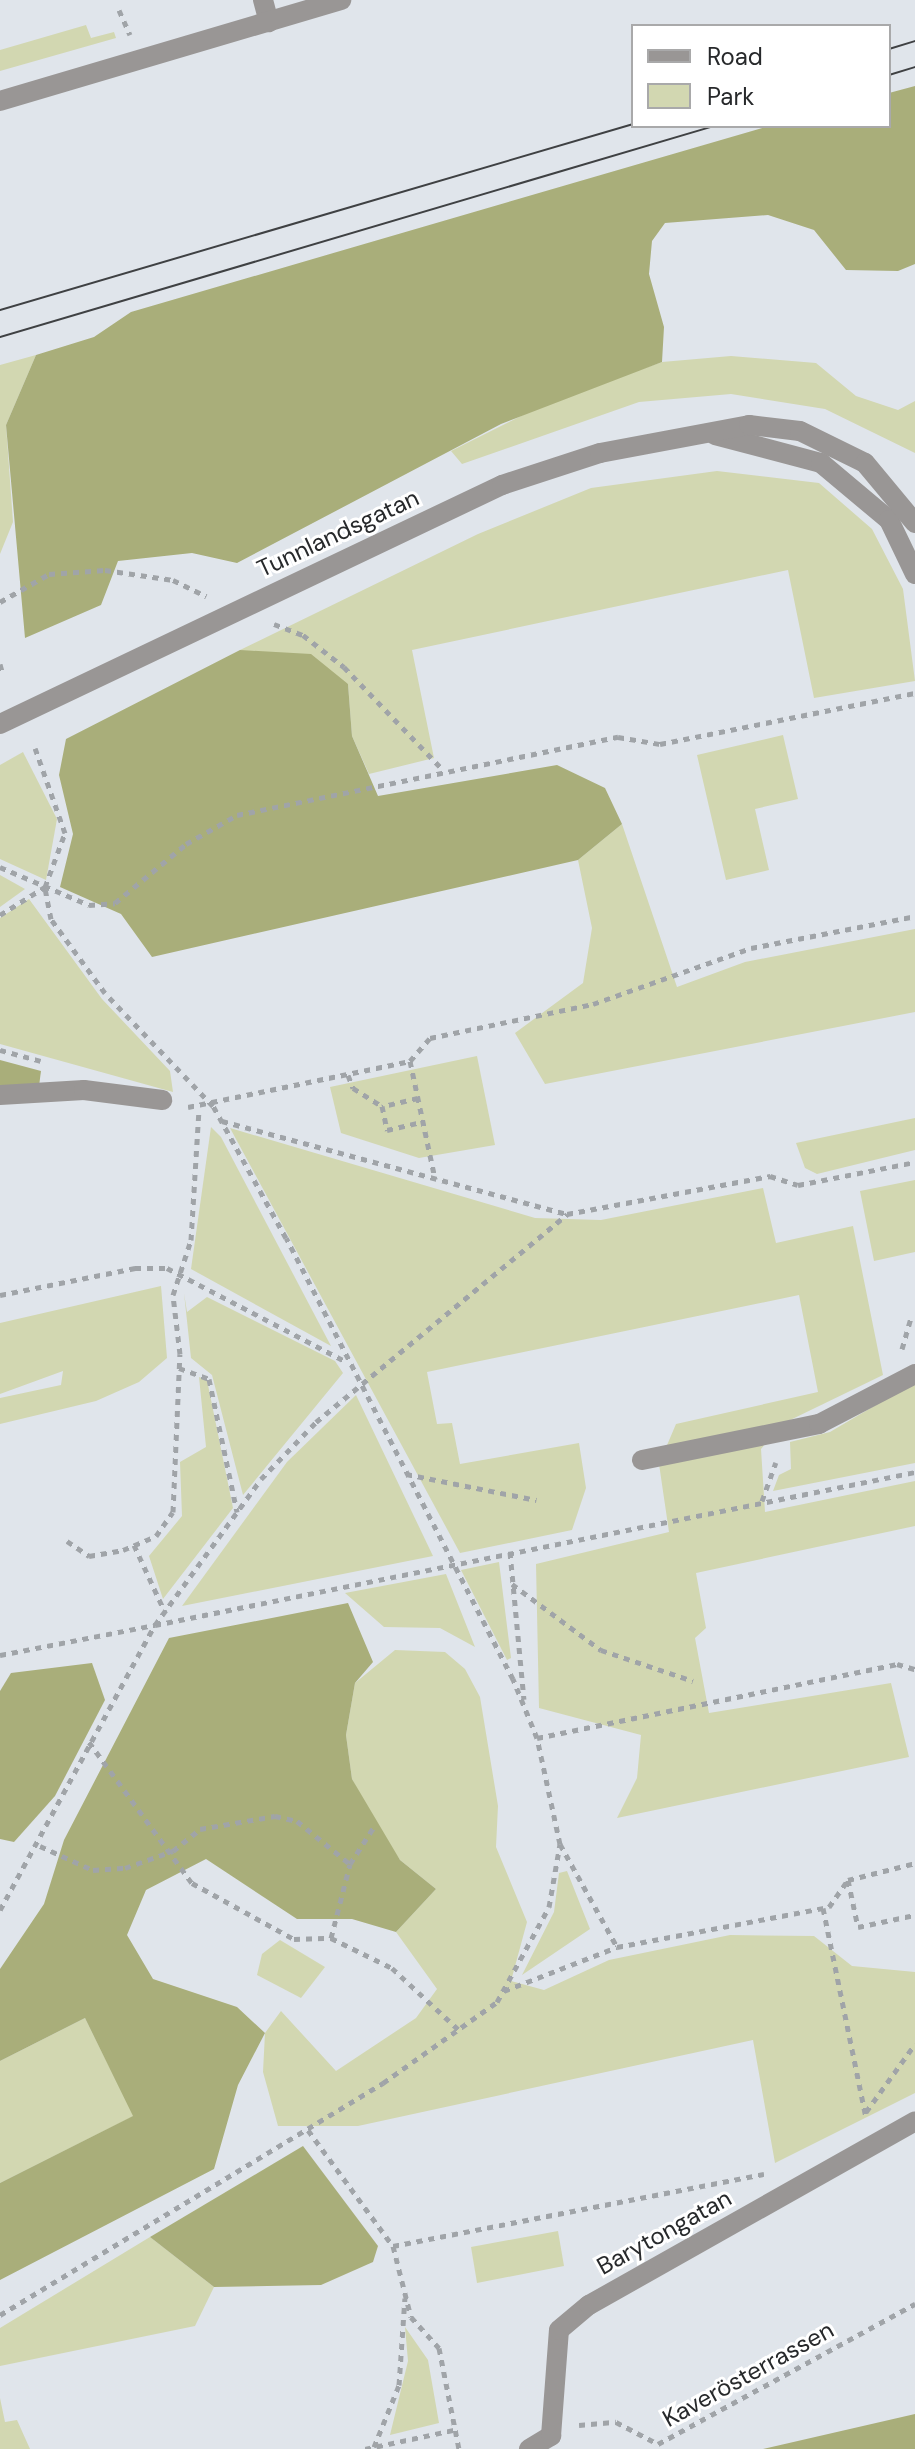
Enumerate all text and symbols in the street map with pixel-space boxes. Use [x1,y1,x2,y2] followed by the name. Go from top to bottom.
[631,24,891,128] legend
[707,41,763,72] text: Road
[707,81,754,112] text: Park
[253,483,423,583] street label: Tunnlandsgatan
[592,2183,736,2281] street label: Barytongatan
[658,2315,838,2433] street label: Kaverösterrassen

